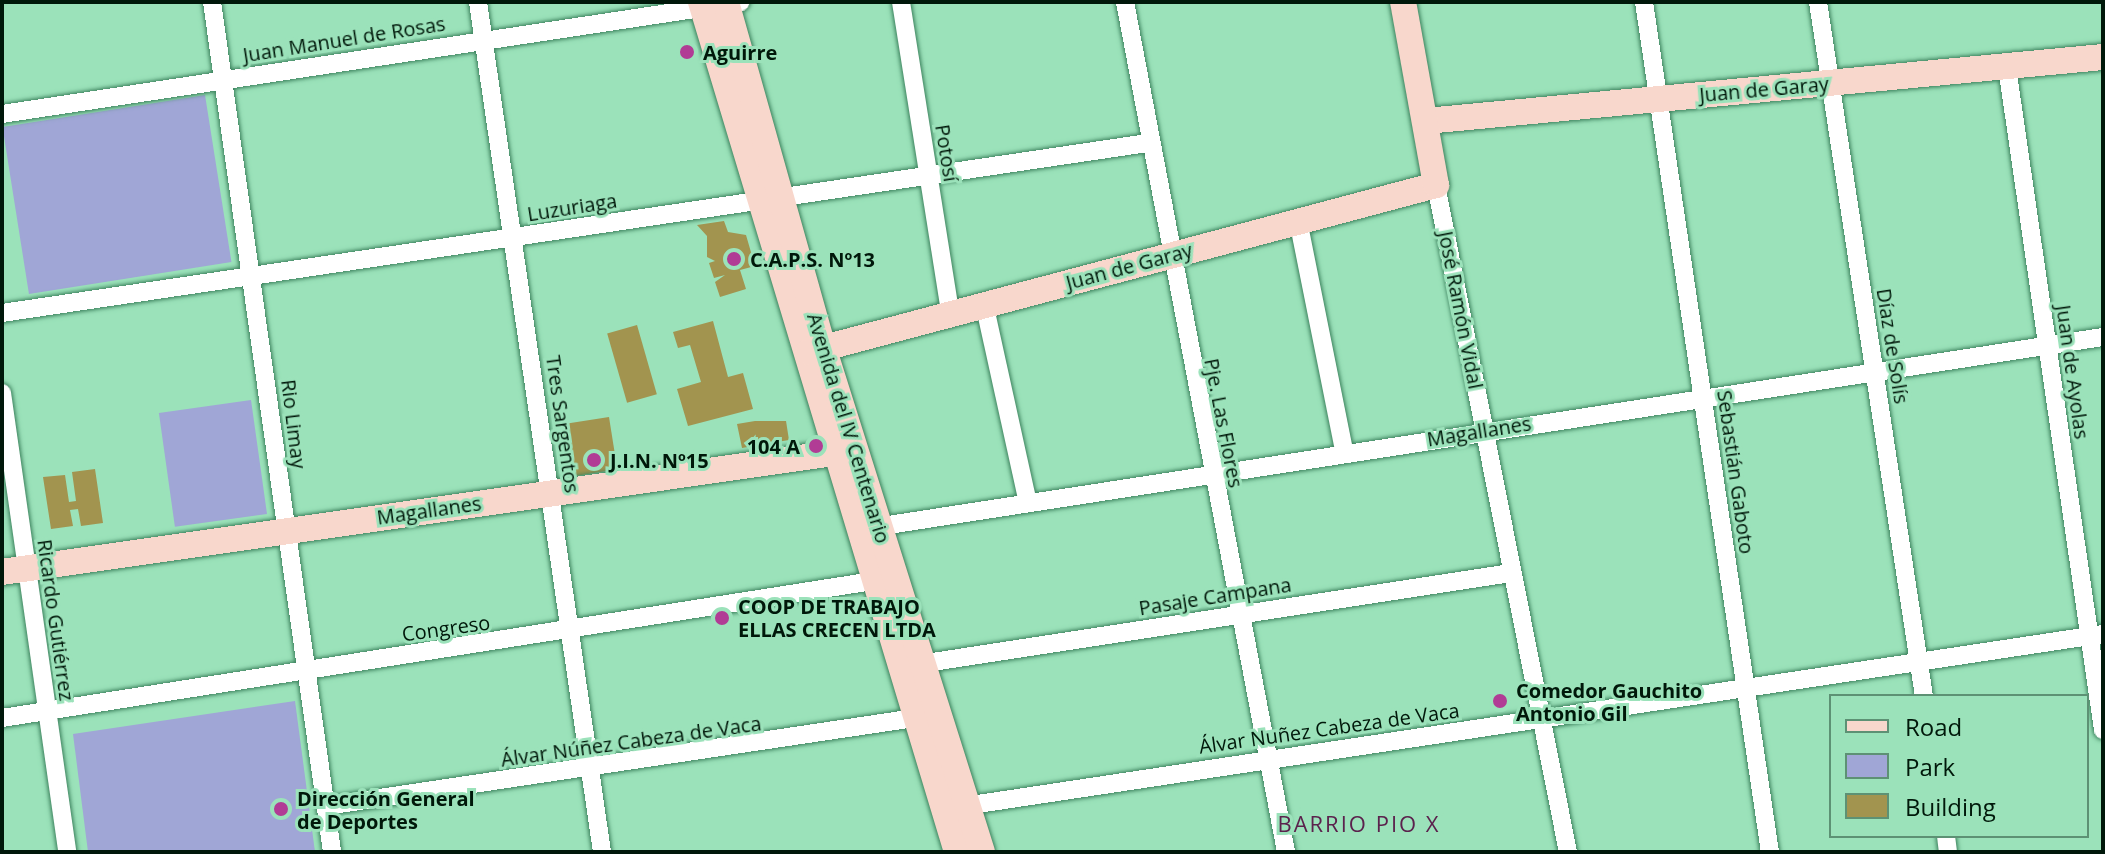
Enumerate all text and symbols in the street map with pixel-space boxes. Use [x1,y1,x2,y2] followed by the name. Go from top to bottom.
[241,11,447,67] street label: Juan Manuel de Rosas
[703,40,777,64] place label: Aguirre
[678,43,696,61] marker: Aguirre
[1698,71,1830,107] street label: Juan de Garay
[931,123,963,183] street label: Potosí
[525,188,619,226] street label: Luzuriaga
[1434,229,1488,391] street label: José Ramón Vidal
[1063,238,1195,294] street label: Juan de Garay
[750,247,875,271] place label: C.A.P.S. Nº13
[725,250,743,268] marker: C.A.P.S. Nº13
[1872,287,1914,405] street label: Díaz de Solís
[2052,303,2094,441] street label: Juan de Ayolas
[803,310,895,546] street label: Avenida del IV Centenario
[541,354,585,494] street label: Tres Sargentos
[1200,356,1248,490] street label: Pje. Las Flores
[277,378,311,470] street label: Rio Limay
[1713,389,1759,555] street label: Sebastián Gaboto
[1425,411,1533,451] street label: Magallanes
[747,434,800,458] place label: 104 A
[807,437,825,455] marker: 104 A
[610,448,709,472] place label: J.I.N. Nº15
[585,451,603,469] marker: J.I.N. Nº15
[375,491,483,529] street label: Magallanes
[33,538,79,702] street label: Ricardo Gutiérrez
[1137,572,1293,620] street label: Pasaje Campana
[738,594,936,641] place label: COOP DE TRABAJO ELLAS CRECEN LTDA
[713,609,731,627] marker: COOP DE TRABAJO ELLAS CRECEN LTDA
[400,610,492,646] street label: Congreso
[1516,678,1702,725] place label: Comedor Gauchito Antonio Gil
[1491,692,1509,710] marker: Comedor Gauchito Antonio Gil
[1829,694,2089,838] legend
[1197,698,1461,758] street label: Álvar Nuñez Cabeza de Vaca
[1905,710,1962,743] text: Road
[499,711,763,771] street label: Álvar Núñez Cabeza de Vaca
[1905,750,1955,783] text: Park
[297,786,475,833] place label: Dirección General de Deportes
[1905,790,1996,823] text: Building
[272,800,290,818] marker: Dirección General de Deportes
[1277,811,1441,837] district label: BARRIO PIO X

